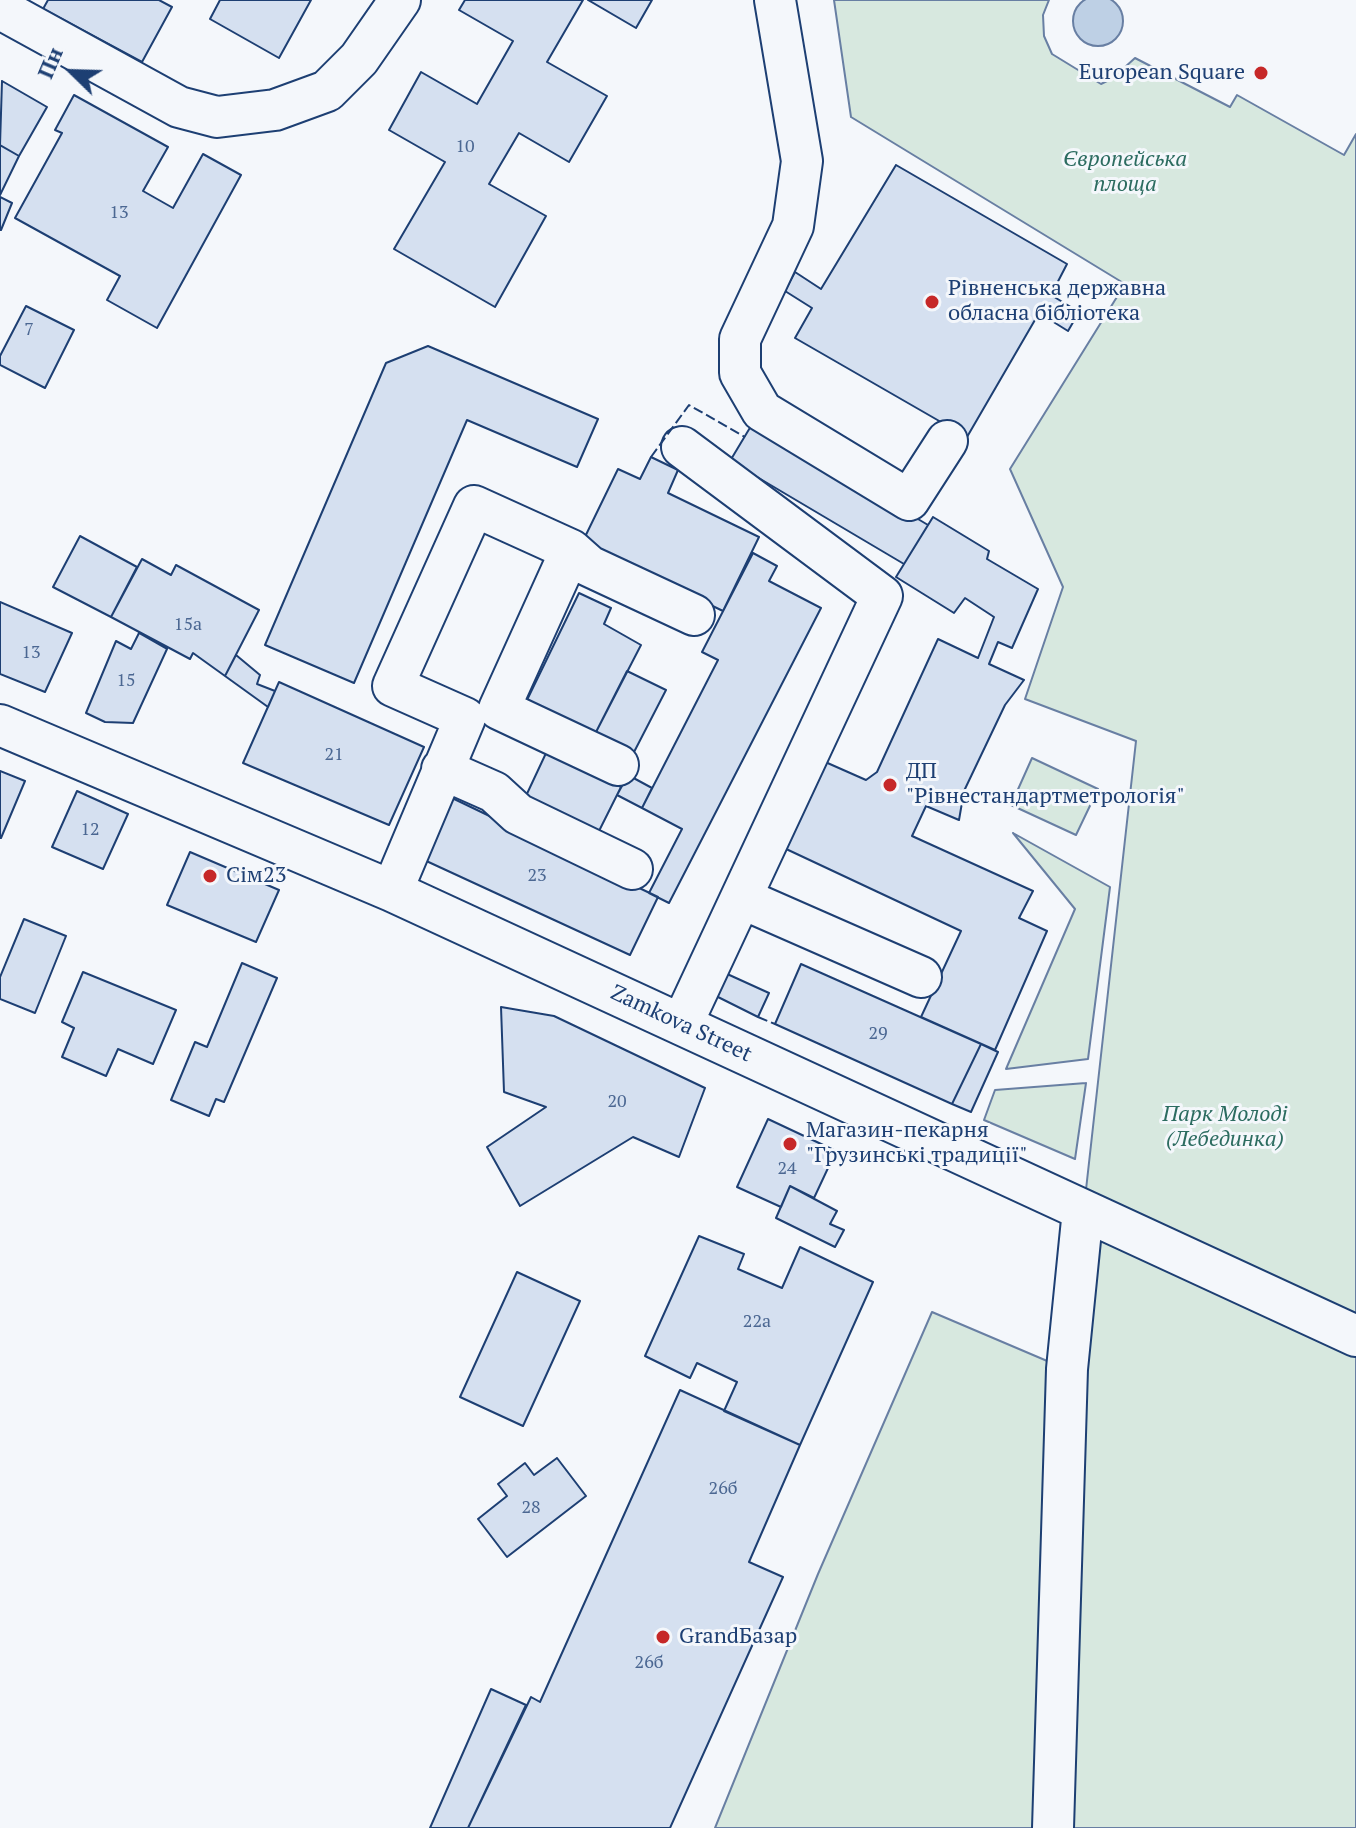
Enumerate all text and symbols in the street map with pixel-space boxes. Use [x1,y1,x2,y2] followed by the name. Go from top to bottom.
[32,32,112,112] north arrow
[30,42,69,83] text: Пн
[1079,60,1245,86] place label: European Square
[1252,64,1270,82] marker: European Square
[455,136,475,158] house number: 10
[1063,147,1187,198] park label: Європейська площа
[109,202,129,224] house number: 13
[948,276,1166,328] place label: Рівненська державна обласна бібліотека
[923,293,941,311] marker: Рівненська державна обласна бібліотека
[24,319,34,341] house number: 7
[174,614,202,636] house number: 15а
[21,642,41,664] house number: 13
[116,670,136,692] house number: 15
[324,744,344,766] house number: 21
[906,759,1185,810] place label: ДП "Рівнестандартметрологія"
[881,776,899,794] marker: ДП "Рівнестандартметрологія"
[80,819,100,841] house number: 12
[226,863,286,889] place label: Сім23
[527,865,547,887] house number: 23
[201,867,219,885] marker: Сім23
[606,980,756,1068] street label: Zamkova Street
[868,1023,888,1045] house number: 29
[607,1091,627,1113] house number: 20
[1162,1102,1288,1154] park label: Парк Молоді (Лебединка)
[806,1118,1028,1170] place label: Магазин-пекарня "Грузинські традиції"
[781,1135,799,1153] marker: Магазин-пекарня "Грузинські традиції"
[777,1158,797,1180] house number: 24
[743,1311,771,1333] house number: 22а
[709,1478,737,1500] house number: 26б
[521,1497,541,1519] house number: 28
[679,1624,797,1650] place label: GrandБазар
[654,1628,672,1646] marker: GrandБазар
[635,1652,663,1674] house number: 26б

